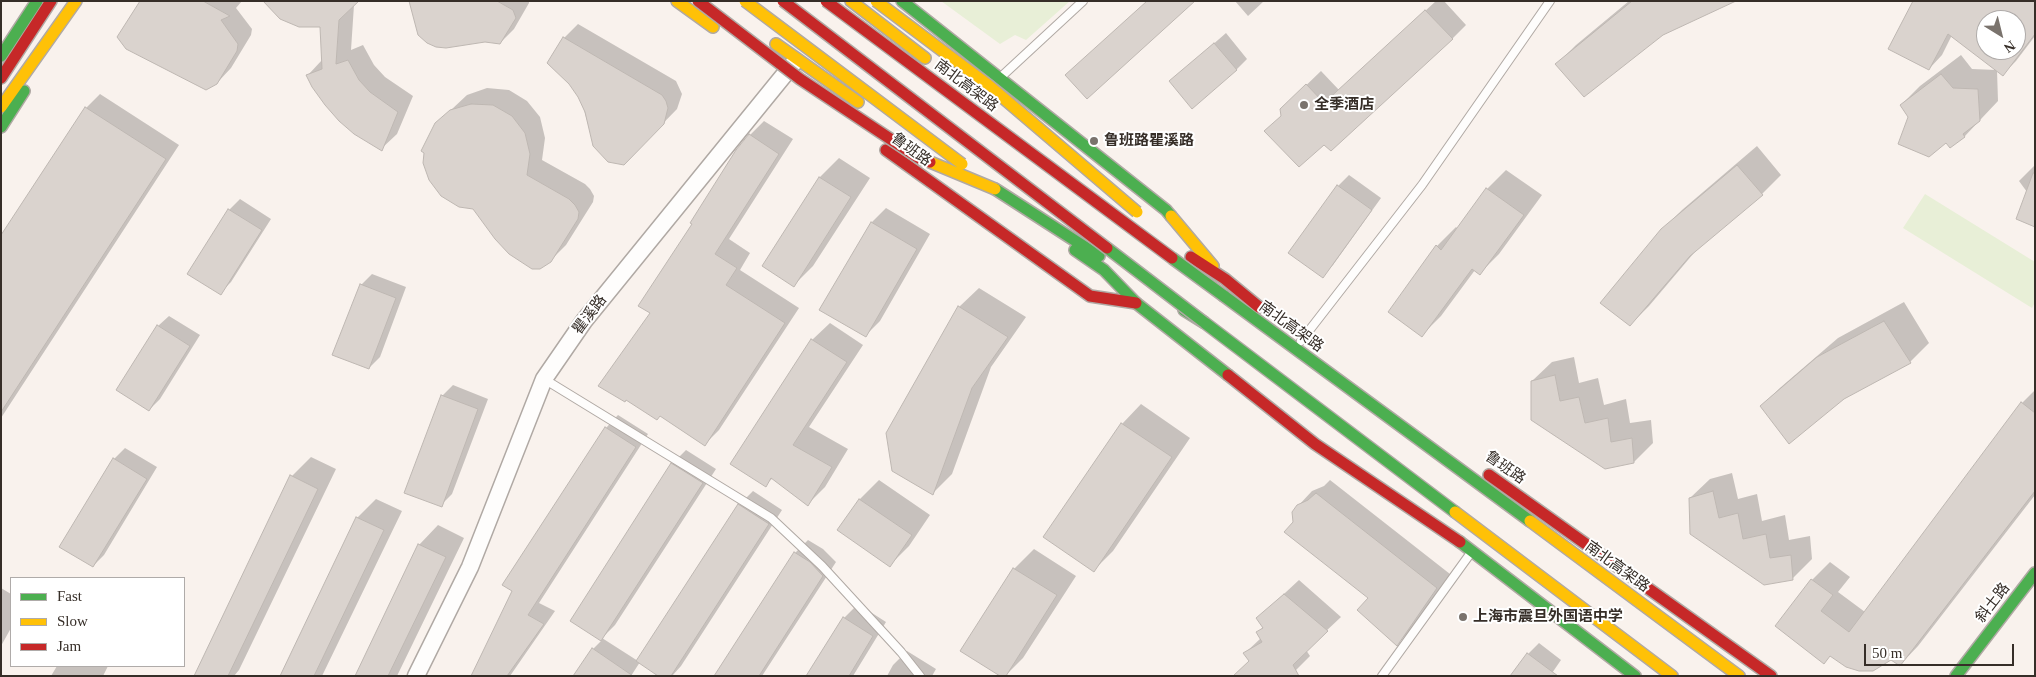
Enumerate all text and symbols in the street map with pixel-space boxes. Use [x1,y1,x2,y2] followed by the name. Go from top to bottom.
[1976,10,2026,60] north arrow
[2001,38,2018,56] text: N
[931,56,1001,116] street label: 南北高架路
[1314,96,1374,114] place label: 全季酒店
[1298,99,1310,111] marker: 全季酒店
[888,129,934,171] street label: 鲁班路
[1104,132,1194,150] place label: 鲁班路瞿溪路
[1088,135,1100,147] marker: 鲁班路瞿溪路
[569,292,611,338] street label: 瞿溪路
[1255,298,1327,356] street label: 南北高架路
[1481,448,1529,488] street label: 鲁班路
[1581,538,1653,596] street label: 南北高架路
[10,577,185,667] legend
[1972,580,2014,626] street label: 斜土路
[57,588,82,604] text: Fast
[1473,608,1623,626] place label: 上海市震旦外国语中学
[1457,611,1469,623] marker: 上海市震旦外国语中学
[57,613,88,629] text: Slow
[1866,634,2016,666] scale bar
[57,638,81,654] text: Jam
[1872,645,1902,661] text: 50 m

